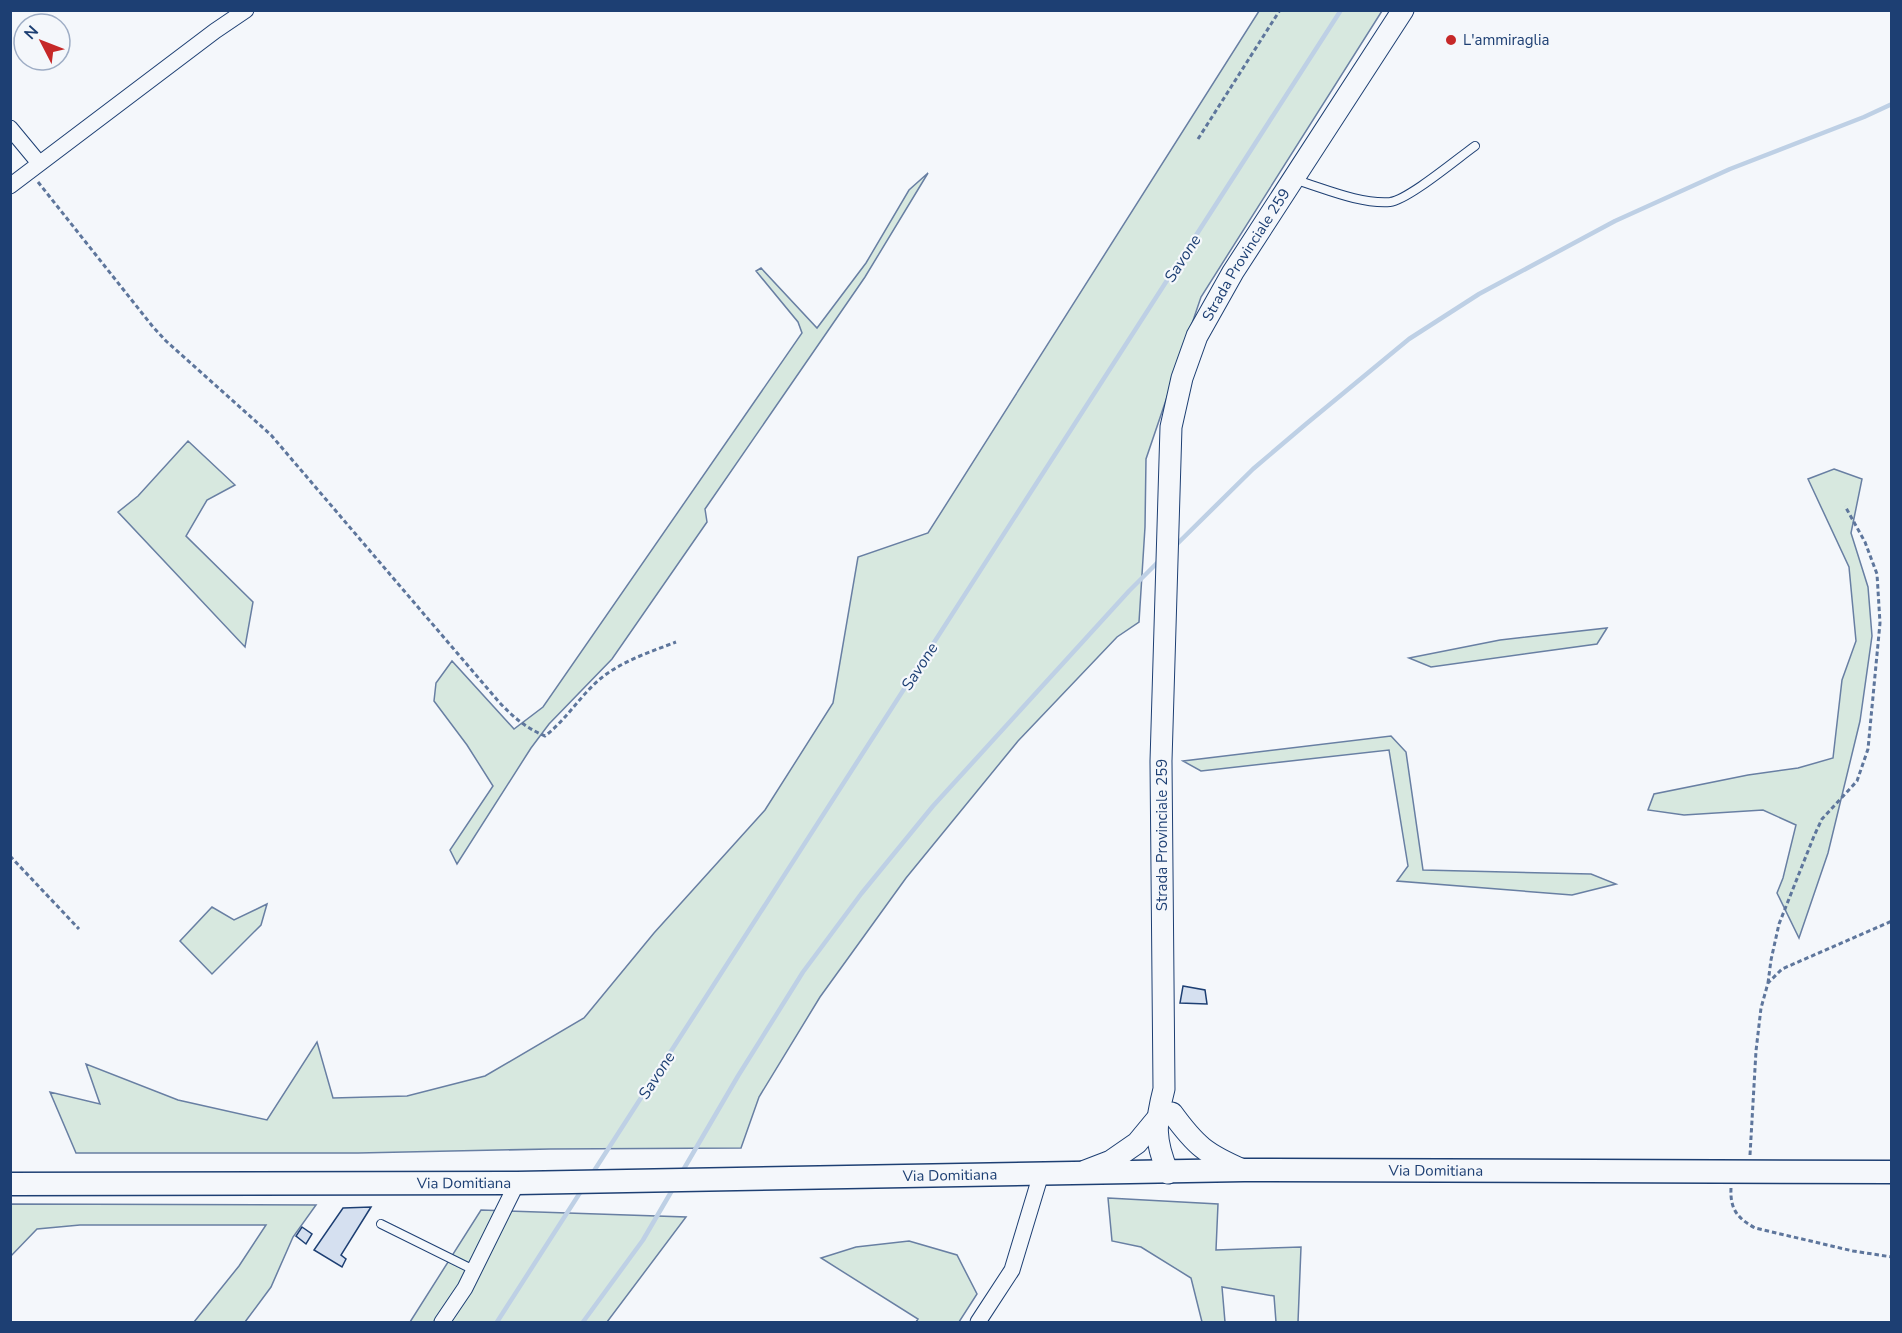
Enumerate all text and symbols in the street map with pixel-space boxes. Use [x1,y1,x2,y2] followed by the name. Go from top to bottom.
[12,12,72,72] north arrow
[19,21,44,44] text: N
[1463,30,1549,50] place label: L'ammiraglia
[1444,33,1458,47] marker: L'ammiraglia
[1197,185,1295,325] street label: Strada Provinciale 259
[1159,230,1207,287] water label: Savone
[896,638,944,695] water label: Savone
[1152,759,1172,911] street label: Strada Provinciale 259
[633,1047,681,1104] water label: Savone
[1388,1160,1483,1181] street label: Via Domitiana
[901,1164,997,1186] street label: Via Domitiana
[416,1173,511,1193] street label: Via Domitiana

